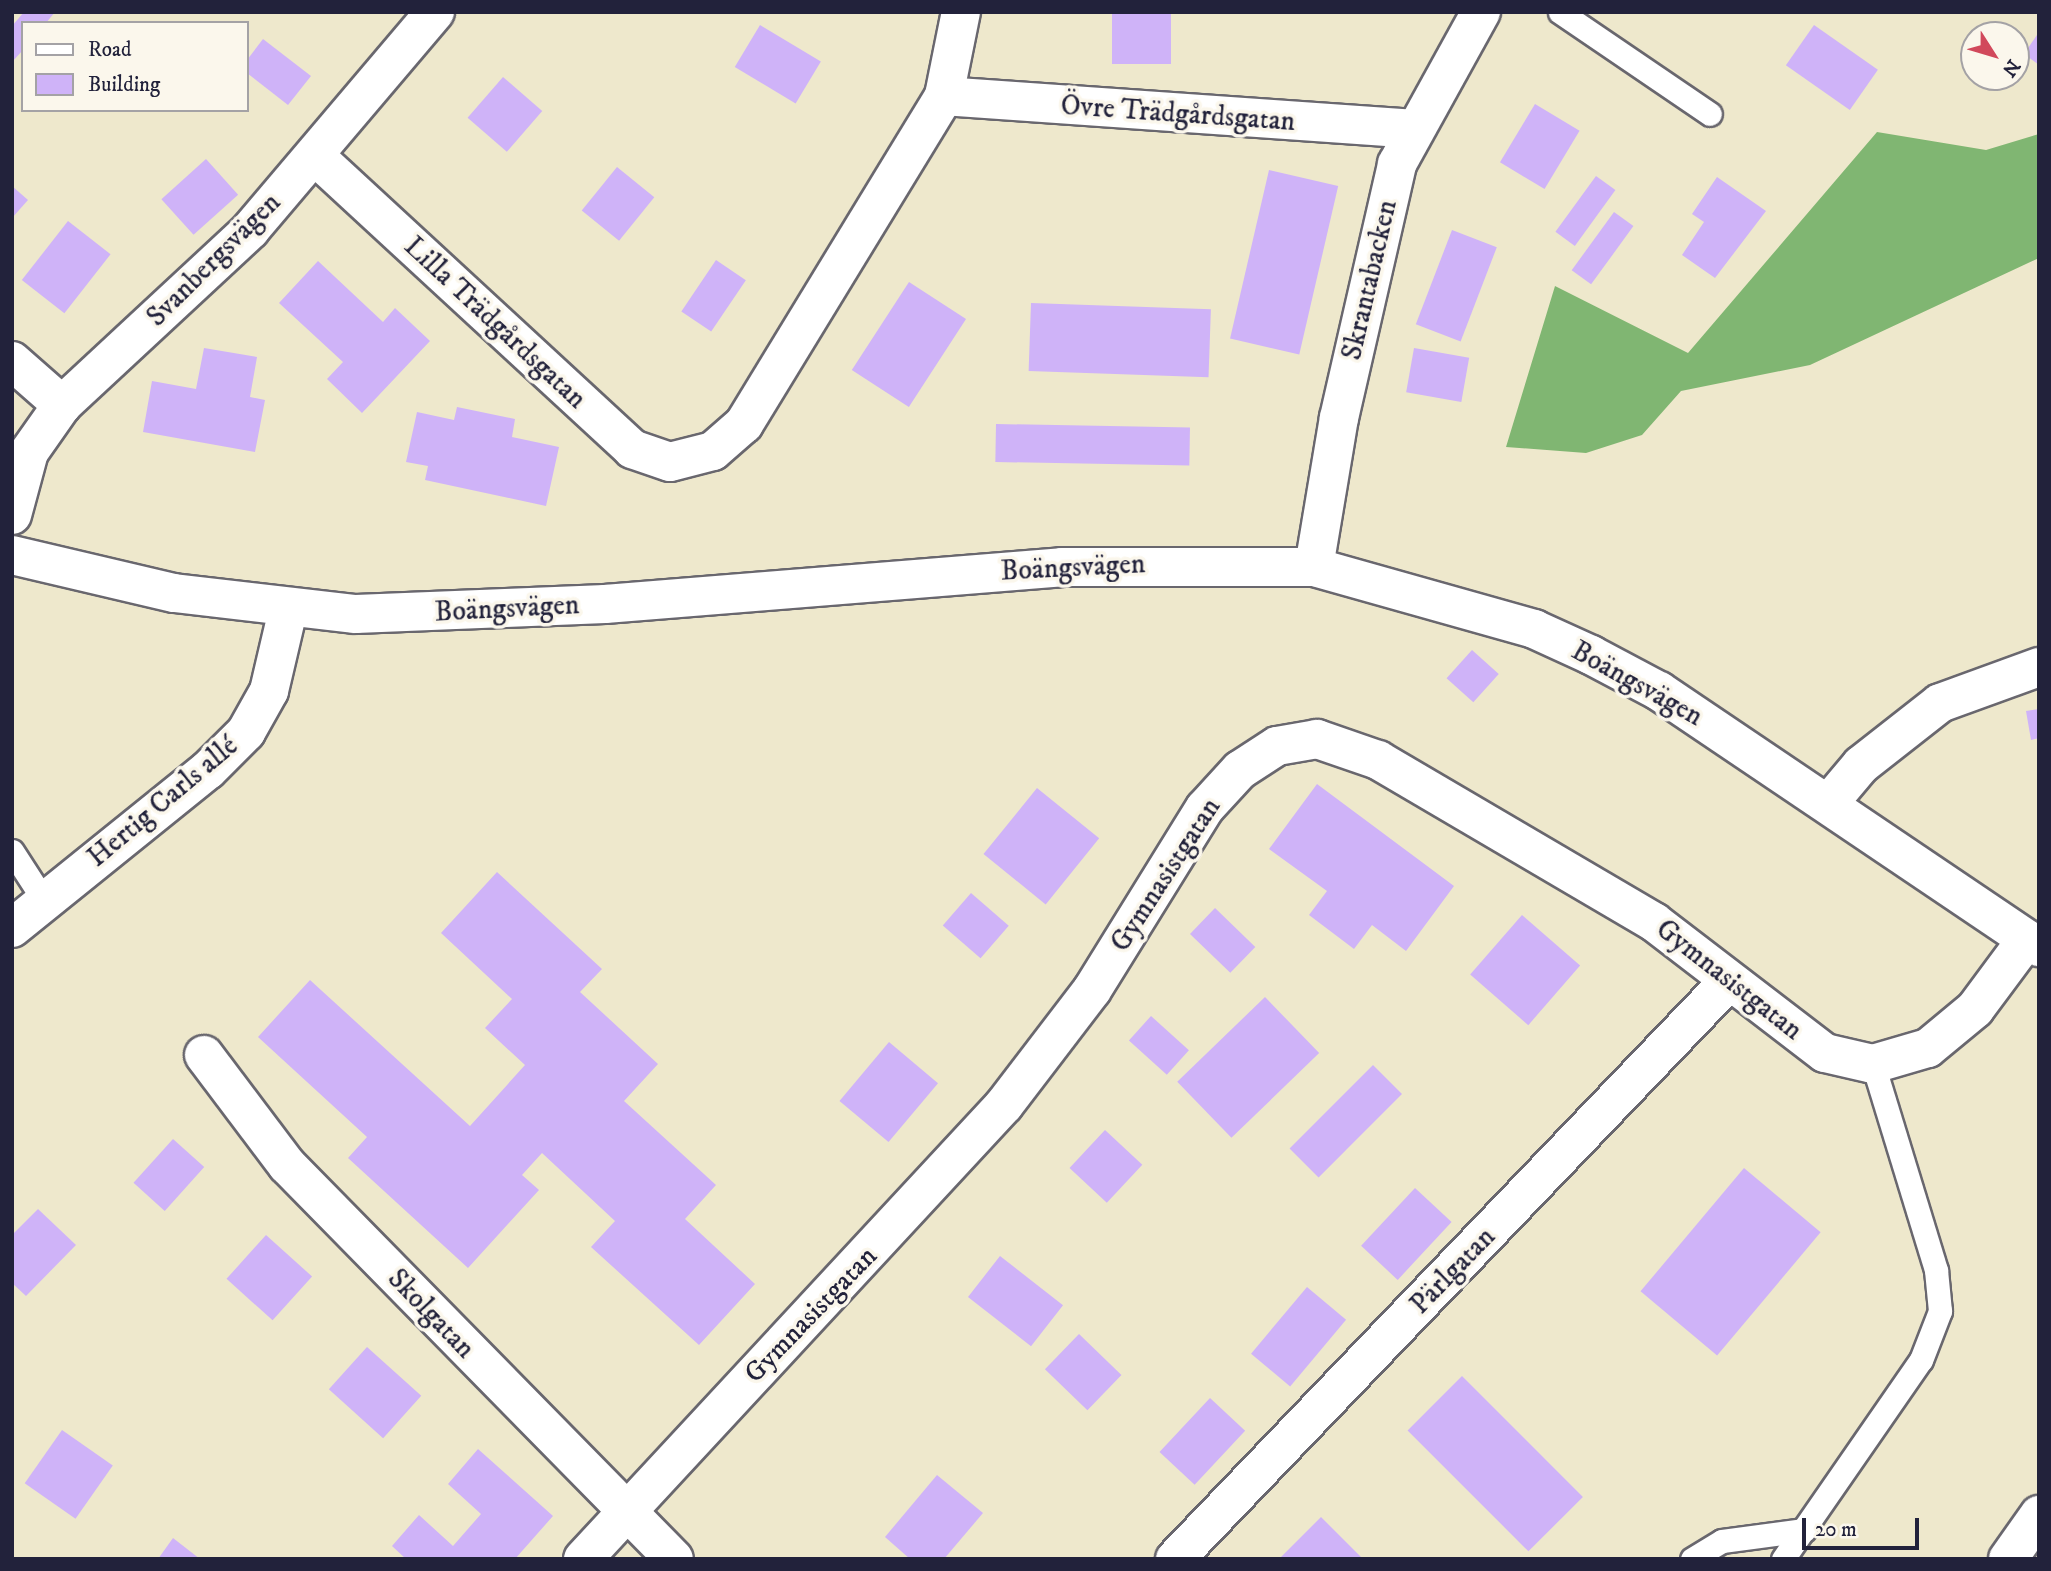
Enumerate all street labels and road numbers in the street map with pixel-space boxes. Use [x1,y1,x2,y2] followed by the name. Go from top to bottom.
[1060,89,1296,139] street label: Övre Trädgårdsgatan
[140,186,288,334] street label: Svanbergsvägen
[1335,197,1405,363] street label: Skrantabacken
[397,230,593,416] street label: Lilla Trädgårdsgatan
[1000,547,1146,589] street label: Boängsvägen
[434,588,580,630] street label: Boängsvägen
[1565,634,1709,734] street label: Boängsvägen
[81,729,245,875] street label: Hertig Carls allé
[1104,792,1228,958] street label: Gymnasistgatan
[1649,912,1809,1048] street label: Gymnasistgatan
[1403,1221,1503,1321] street label: Pärlgatan
[738,1240,884,1390] street label: Gymnasistgatan
[380,1262,482,1366] street label: Skolgatan

